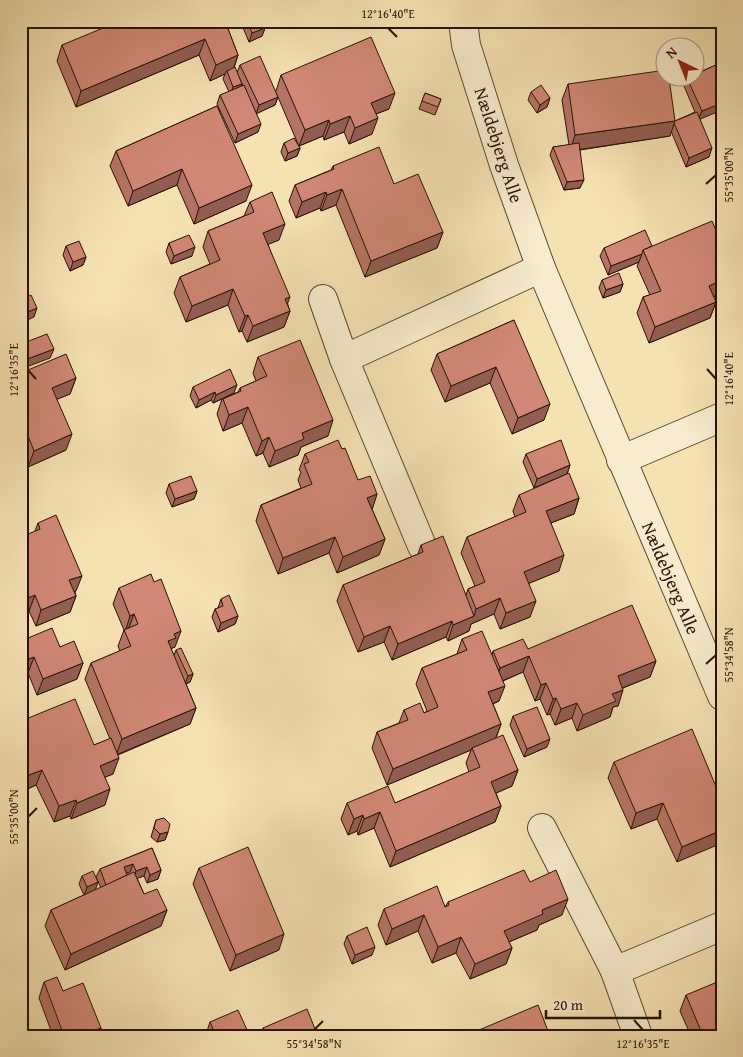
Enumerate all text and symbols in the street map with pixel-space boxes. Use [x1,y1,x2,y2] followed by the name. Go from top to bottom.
[361,5,415,22] text: 12°16'40"E
[656,38,706,88] north arrow
[661,42,682,63] text: N
[468,84,530,206] street label: Nældebjerg Alle
[720,147,737,203] text: 55°35'00"N
[5,343,22,397] text: 12°16'35"E
[720,352,737,406] text: 12°16'40"E
[635,518,707,638] street label: Nældebjerg Alle
[720,627,737,683] text: 55°34'58"N
[5,789,22,845] text: 55°35'00"N
[546,987,659,1019] scale bar
[553,994,584,1015] text: 20 m
[286,1035,342,1052] text: 55°34'58"N
[616,1035,670,1052] text: 12°16'35"E

